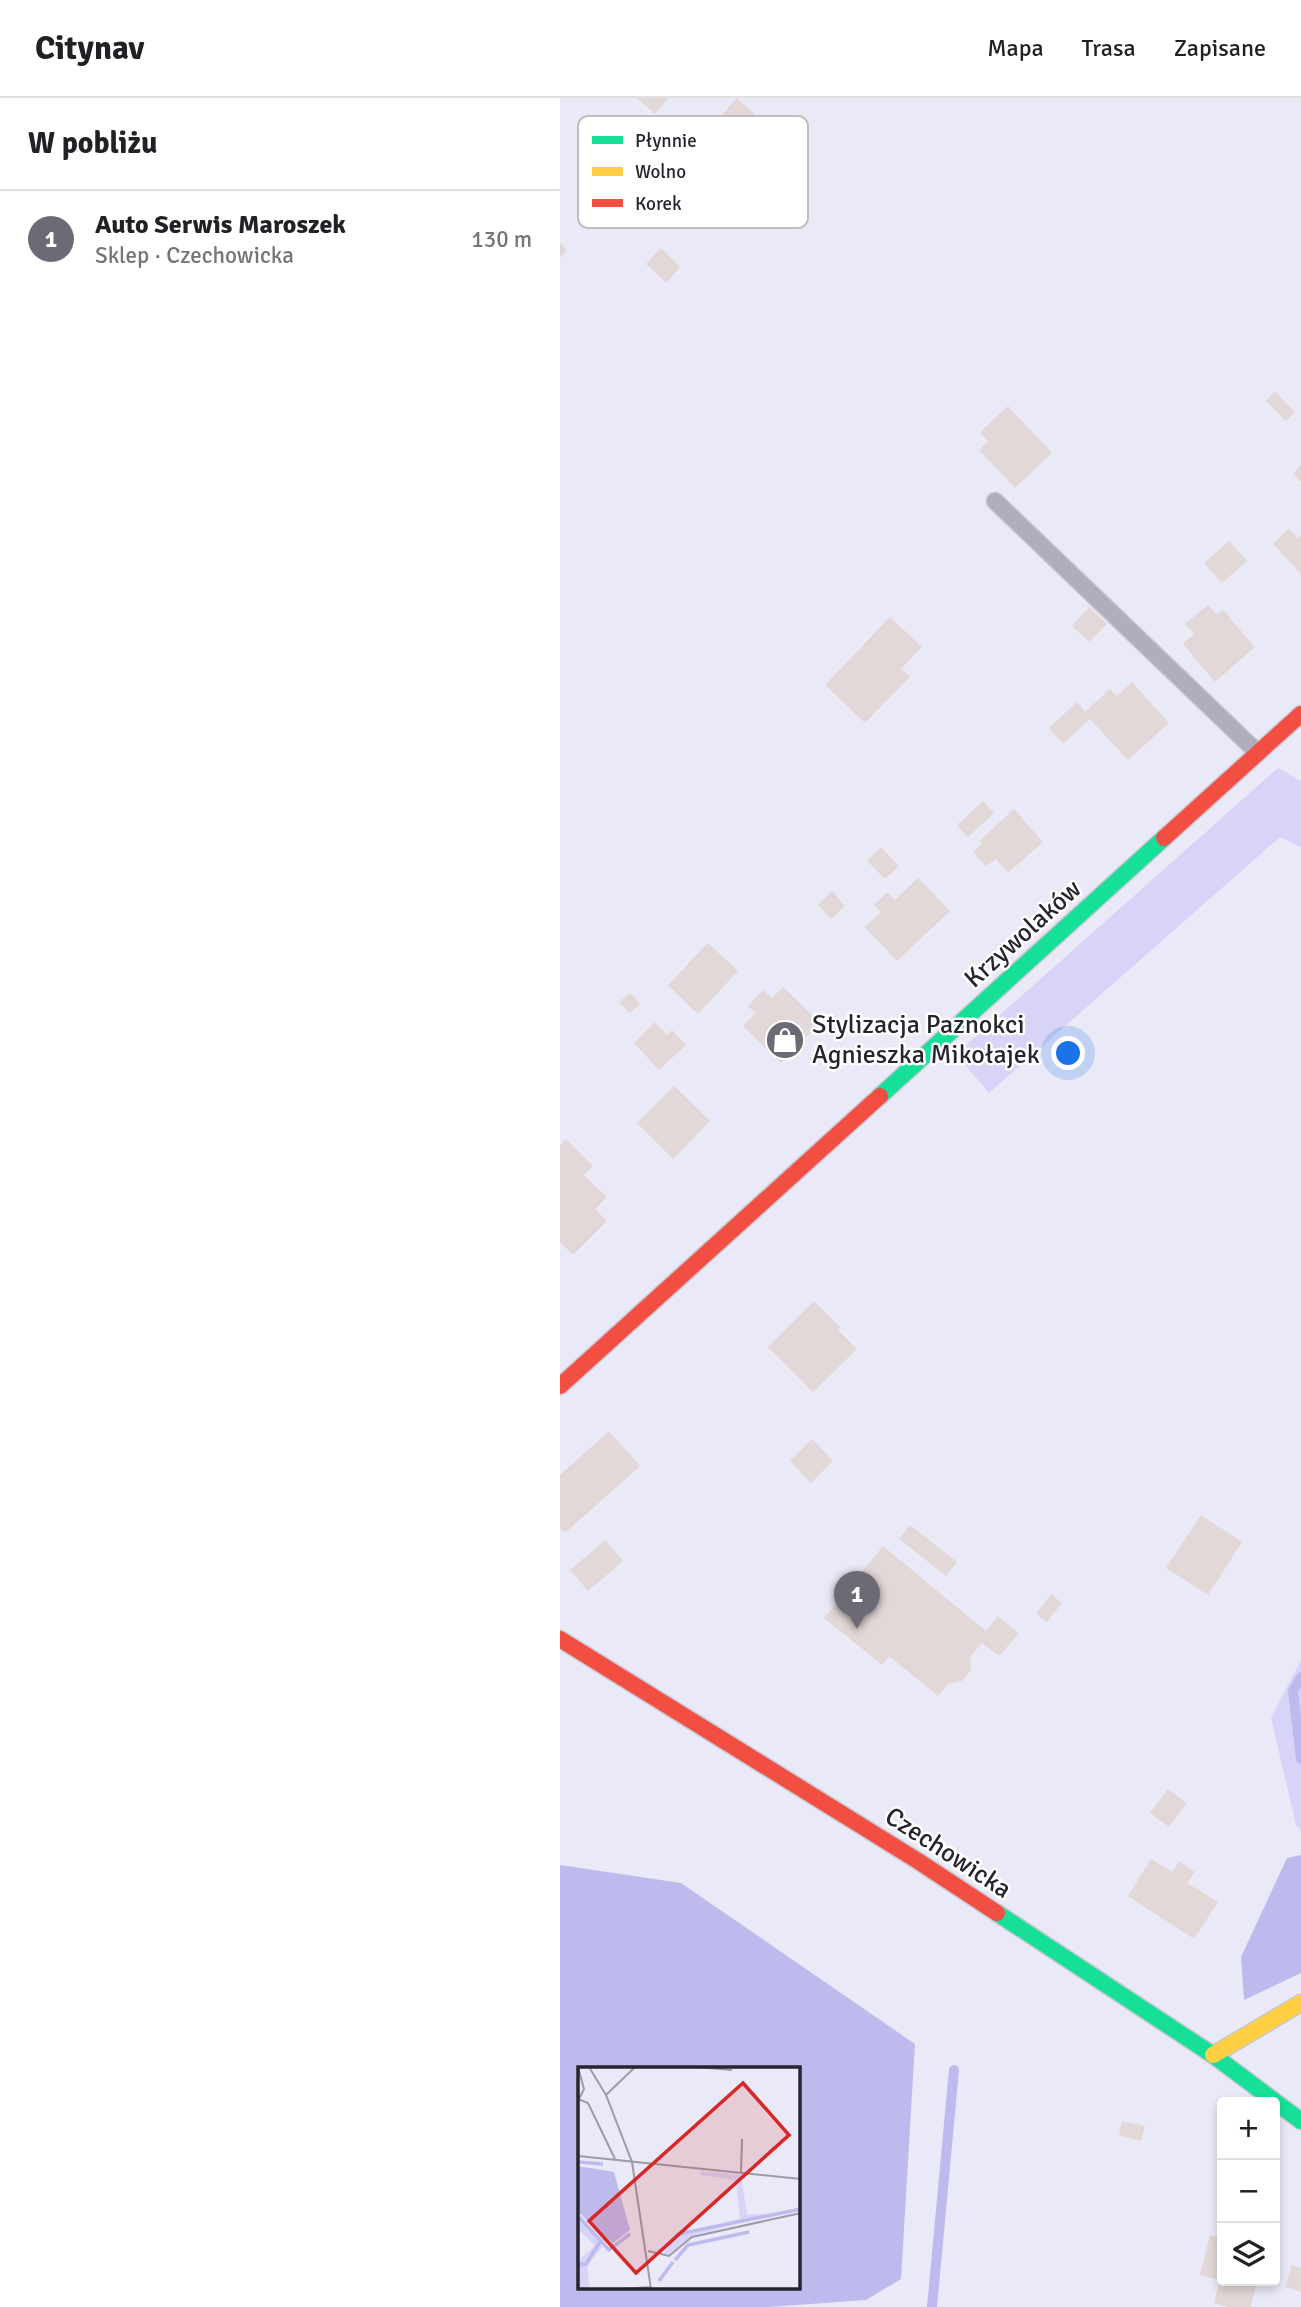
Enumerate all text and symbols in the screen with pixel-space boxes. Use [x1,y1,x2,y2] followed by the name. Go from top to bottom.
[35,28,144,69] text: Citynav
[987,33,1044,63] text: Mapa
[1082,33,1136,63] text: Trasa
[1174,33,1266,63] text: Zapisane
[578,116,808,228] legend
[28,125,157,162] text: W pobliżu
[635,129,697,153] text: Płynnie
[635,160,686,184] text: Wolno
[635,192,682,216] text: Korek
[95,209,346,241] text: Auto Serwis Maroszek
[45,225,57,254] text: 1
[471,225,532,254] text: 130 m
[95,241,294,270] text: Sklep · Czechowicka
[958,873,1088,995] street label: Krzywolaków
[812,1009,1040,1071] place label: Stylizacja Paznokci Agnieszka Mikołajek
[764,1019,806,1061] shop icon: Stylizacja Paznokci Agnieszka Mikołajek
[1051,1036,1085,1070] your location
[834,1571,880,1629] pin: 1
[879,1800,1017,1906] street label: Czechowicka
[578,2067,800,2290] inset map
[1217,2097,1280,2286] map controls
[1217,2097,1280,2160] button: +
[1217,2160,1280,2223] button: −
[1217,2223,1280,2286] button: layers

